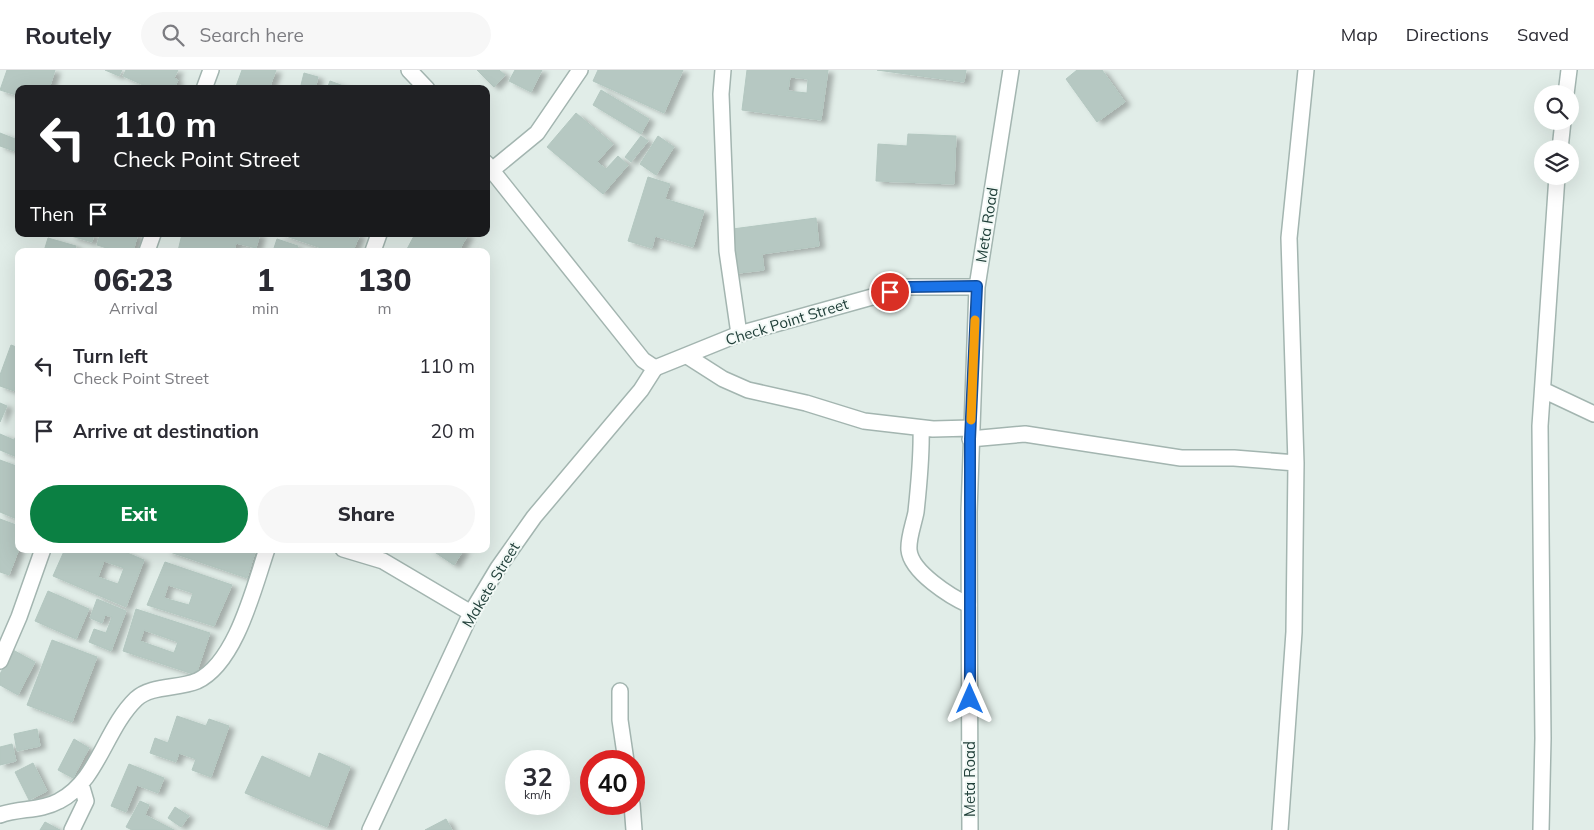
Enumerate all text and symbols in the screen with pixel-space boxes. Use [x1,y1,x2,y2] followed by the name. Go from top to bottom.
[141,12,491,57] search box
[25,20,111,50] text: Routely
[159,21,187,49] icon: search
[199,23,304,47] text: Search here
[1341,23,1378,46] text: Map
[1406,23,1489,46] text: Directions
[1517,23,1569,46] text: Saved
[1534,85,1579,185] map controls
[1534,85,1579,130] button: search
[113,102,217,146] text: 110 m
[30,105,95,170] icon: left
[1534,140,1579,185] button: layers
[113,145,300,173] text: Check Point Street
[971,186,1002,264] street label: Meta Road
[84,200,112,228] icon: arrive
[30,202,74,226] text: Then
[93,261,173,299] text: 06:23
[256,261,274,299] text: 1
[358,261,412,299] text: 130
[869,271,911,313] pin
[876,278,904,306] icon: arrive
[723,294,850,349] street label: Check Point Street
[109,298,158,318] text: Arrival
[252,298,279,318] text: min
[377,298,392,318] text: m
[73,344,148,368] text: Turn left
[30,352,58,380] icon: left
[419,354,475,378] text: 110 m
[73,368,209,388] text: Check Point Street
[30,417,58,445] icon: arrive
[73,419,259,443] text: Arrive at destination
[431,419,475,443] text: 20 m
[30,485,248,543] button: Exit
[258,485,475,543] button: Share
[458,539,524,631] street label: Makete Street
[943,672,995,724] position arrow
[960,741,979,817] street label: Meta Road
[580,750,645,815] speed limit sign: 40
[522,761,553,792] text: 32
[524,787,551,802] text: km/h

